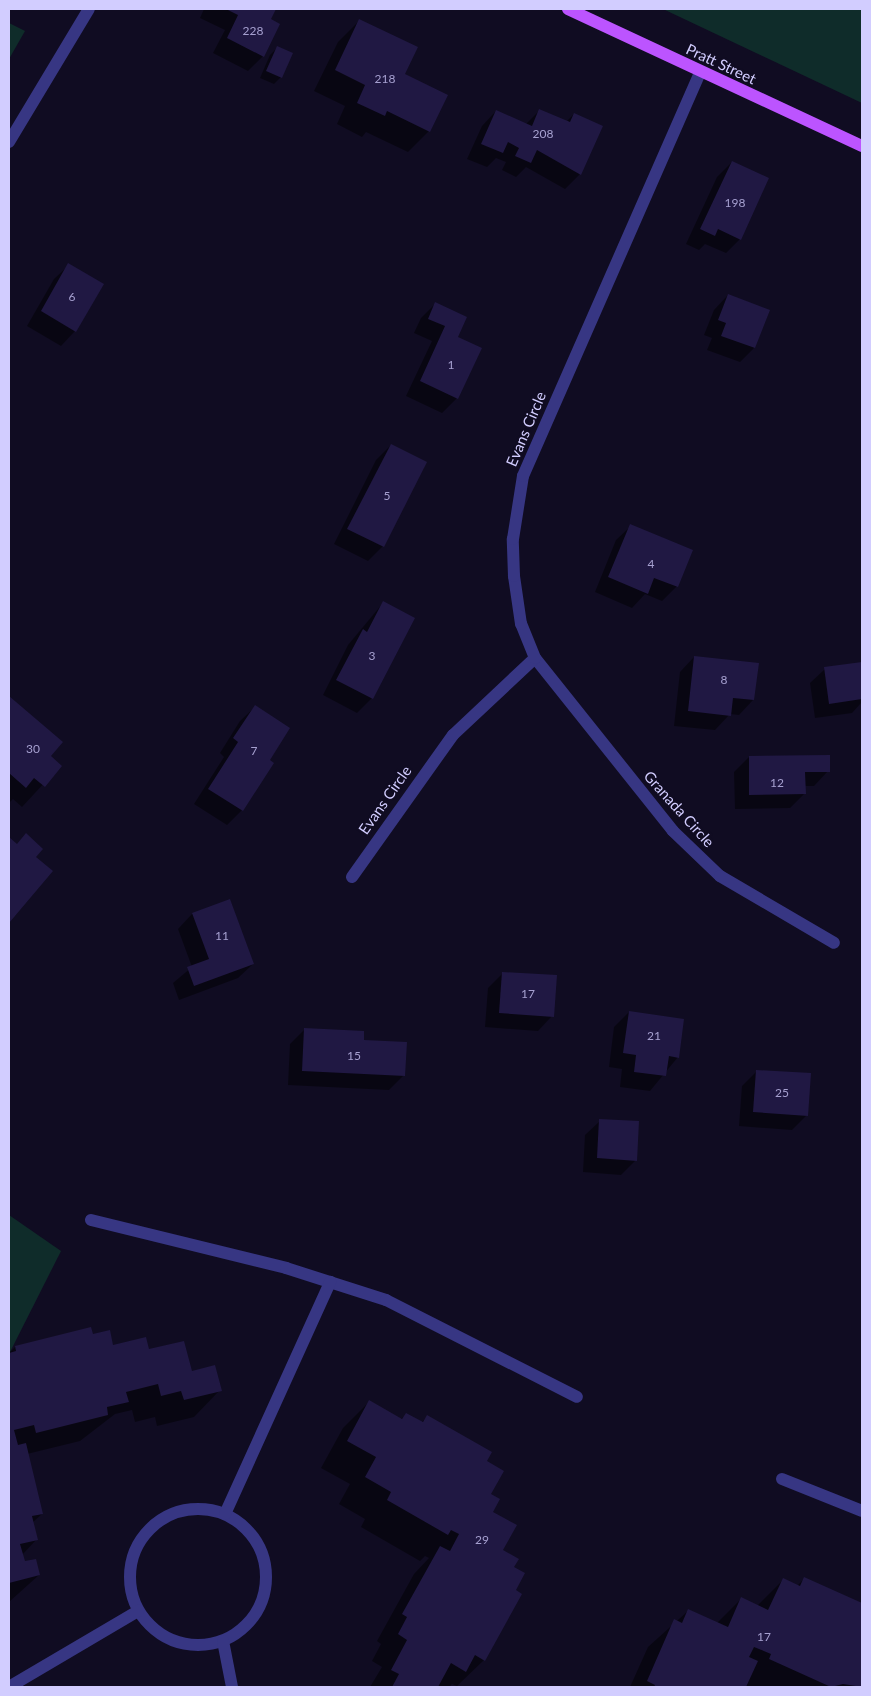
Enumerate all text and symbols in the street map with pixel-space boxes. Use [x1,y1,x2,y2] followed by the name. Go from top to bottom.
[243,24,263,38] house number: 228
[683,40,759,88] street label: Pratt Street
[375,72,395,86] house number: 218
[533,127,553,141] house number: 208
[725,196,745,210] house number: 198
[69,290,75,304] house number: 6
[448,358,454,372] house number: 1
[502,389,550,469] street label: Evans Circle
[384,489,390,503] house number: 5
[648,557,654,571] house number: 4
[369,649,375,663] house number: 3
[721,673,727,687] house number: 8
[26,742,40,756] house number: 30
[251,744,257,758] house number: 7
[355,762,415,838] street label: Evans Circle
[640,767,718,851] street label: Granada Circle
[770,776,784,790] house number: 12
[215,929,229,943] house number: 11
[521,987,535,1001] house number: 17
[647,1029,661,1043] house number: 21
[347,1049,361,1063] house number: 15
[775,1086,789,1100] house number: 25
[475,1533,489,1547] house number: 29
[757,1630,771,1644] house number: 17

